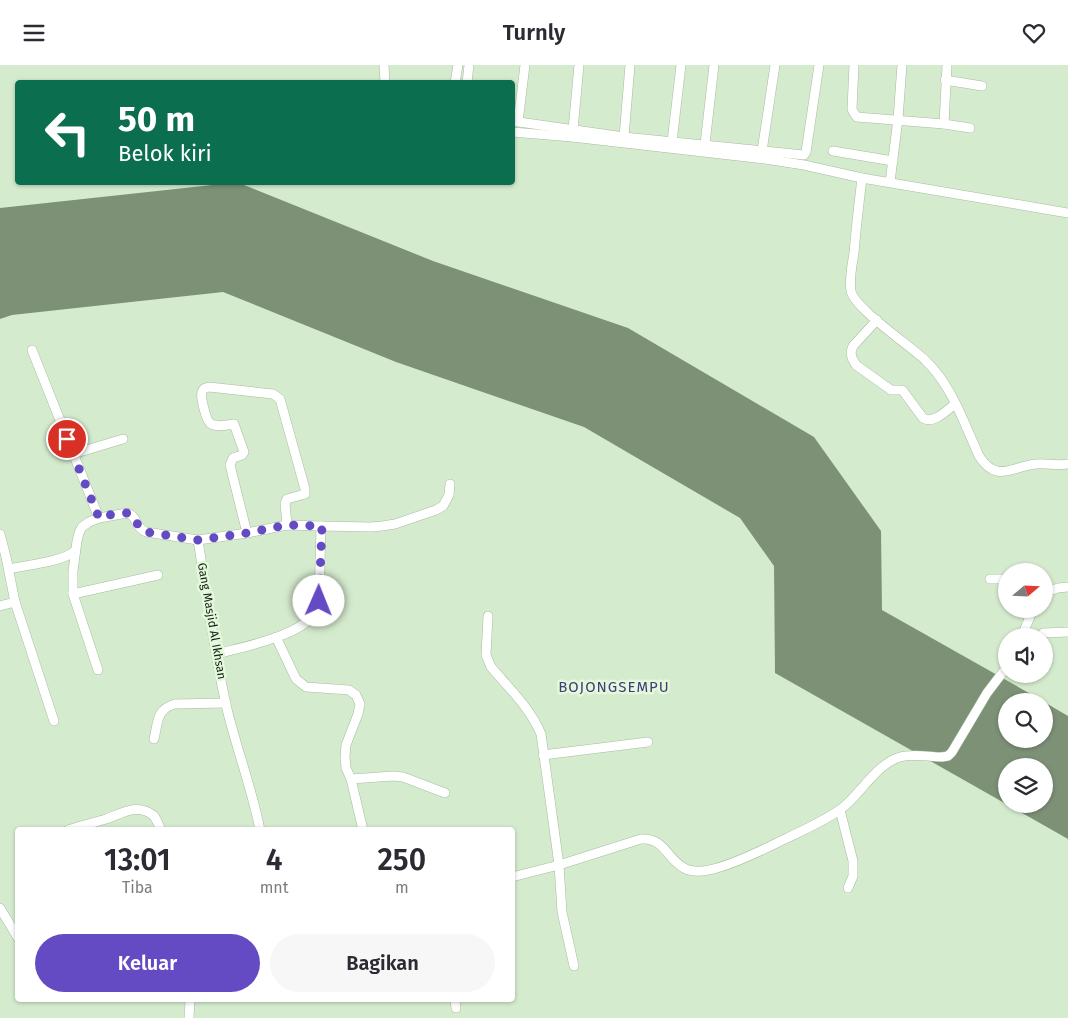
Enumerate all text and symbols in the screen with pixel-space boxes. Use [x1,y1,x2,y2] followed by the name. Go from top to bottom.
[20,19,48,47] icon: menu
[503,19,565,46] text: Turnly
[1020,19,1048,47] icon: heart
[118,98,195,140] text: 50 m
[35,100,100,165] icon: left
[118,140,212,167] text: Belok kiri
[46,418,88,460] pin
[53,425,81,453] icon: arrive
[195,562,229,680] street label: Gang Masjid Al Ikhsan
[998,563,1052,617] north arrow
[998,563,1053,813] map controls
[292,574,344,626] position arrow
[998,628,1053,683] button: sound
[558,678,670,696] district label: BOJONGSEMPU
[998,693,1053,748] button: search
[998,758,1053,813] button: layers
[104,842,171,878] text: 13:01
[266,842,282,878] text: 4
[377,842,426,878] text: 250
[122,878,153,897] text: Tiba
[260,878,289,897] text: mnt
[395,878,409,897] text: m
[35,934,260,992] button: Keluar
[270,934,495,992] button: Bagikan

